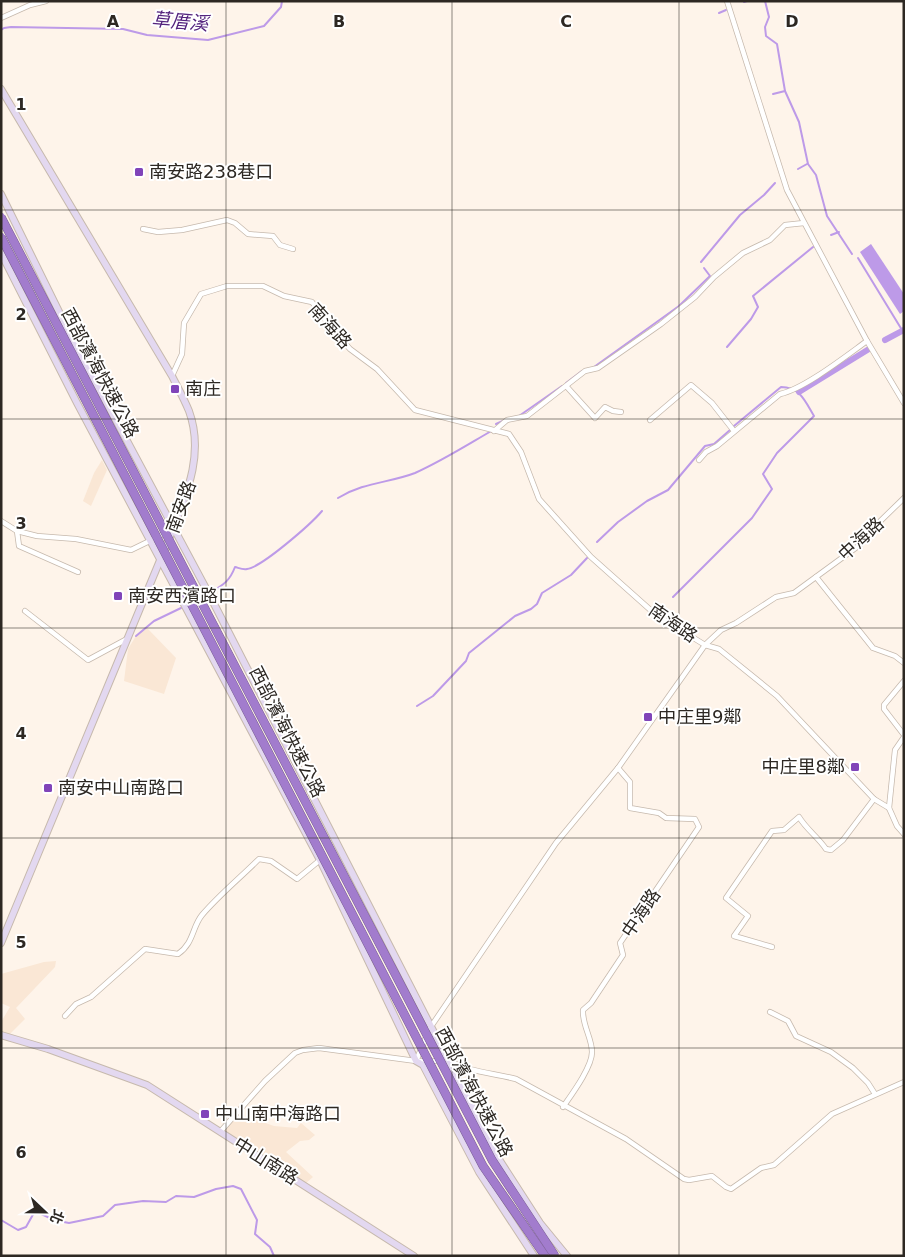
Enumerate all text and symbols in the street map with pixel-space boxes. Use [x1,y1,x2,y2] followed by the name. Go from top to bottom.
[151,8,212,35] water label: 草厝溪
[107,12,120,31] text: A
[333,12,345,31] text: B
[560,12,572,31] text: C
[785,12,799,31] text: D
[15,95,27,114] text: 1
[149,161,273,182] place label: 南安路238巷口
[133,166,145,178] marker: 南安路238巷口
[305,299,356,353] street label: 南海路
[57,304,144,441] street label: 西部濱海快速公路
[15,305,27,324] text: 2
[185,378,221,399] place label: 南庄
[169,383,181,395] marker: 南庄
[161,478,200,536] street label: 南安路
[834,513,888,565] street label: 中海路
[15,514,27,533] text: 3
[128,585,236,606] place label: 南安西濱路口
[112,590,124,602] marker: 南安西濱路口
[645,599,702,646] street label: 南海路
[245,663,329,801] street label: 西部濱海快速公路
[658,706,741,727] place label: 中庄里9鄰
[642,711,654,723] marker: 中庄里9鄰
[15,724,27,743] text: 4
[762,756,845,777] place label: 中庄里8鄰
[849,761,861,773] marker: 中庄里8鄰
[58,777,184,798] place label: 南安中山南路口
[42,782,54,794] marker: 南安中山南路口
[617,884,664,941] street label: 中海路
[15,933,27,952] text: 5
[431,1023,518,1160] street label: 西部濱海快速公路
[215,1103,341,1124] place label: 中山南中海路口
[199,1108,211,1120] marker: 中山南中海路口
[230,1133,302,1189] street label: 中山南路
[15,1143,27,1162] text: 6
[20,1187,70,1237] north arrow
[47,1207,67,1226] text: 北

